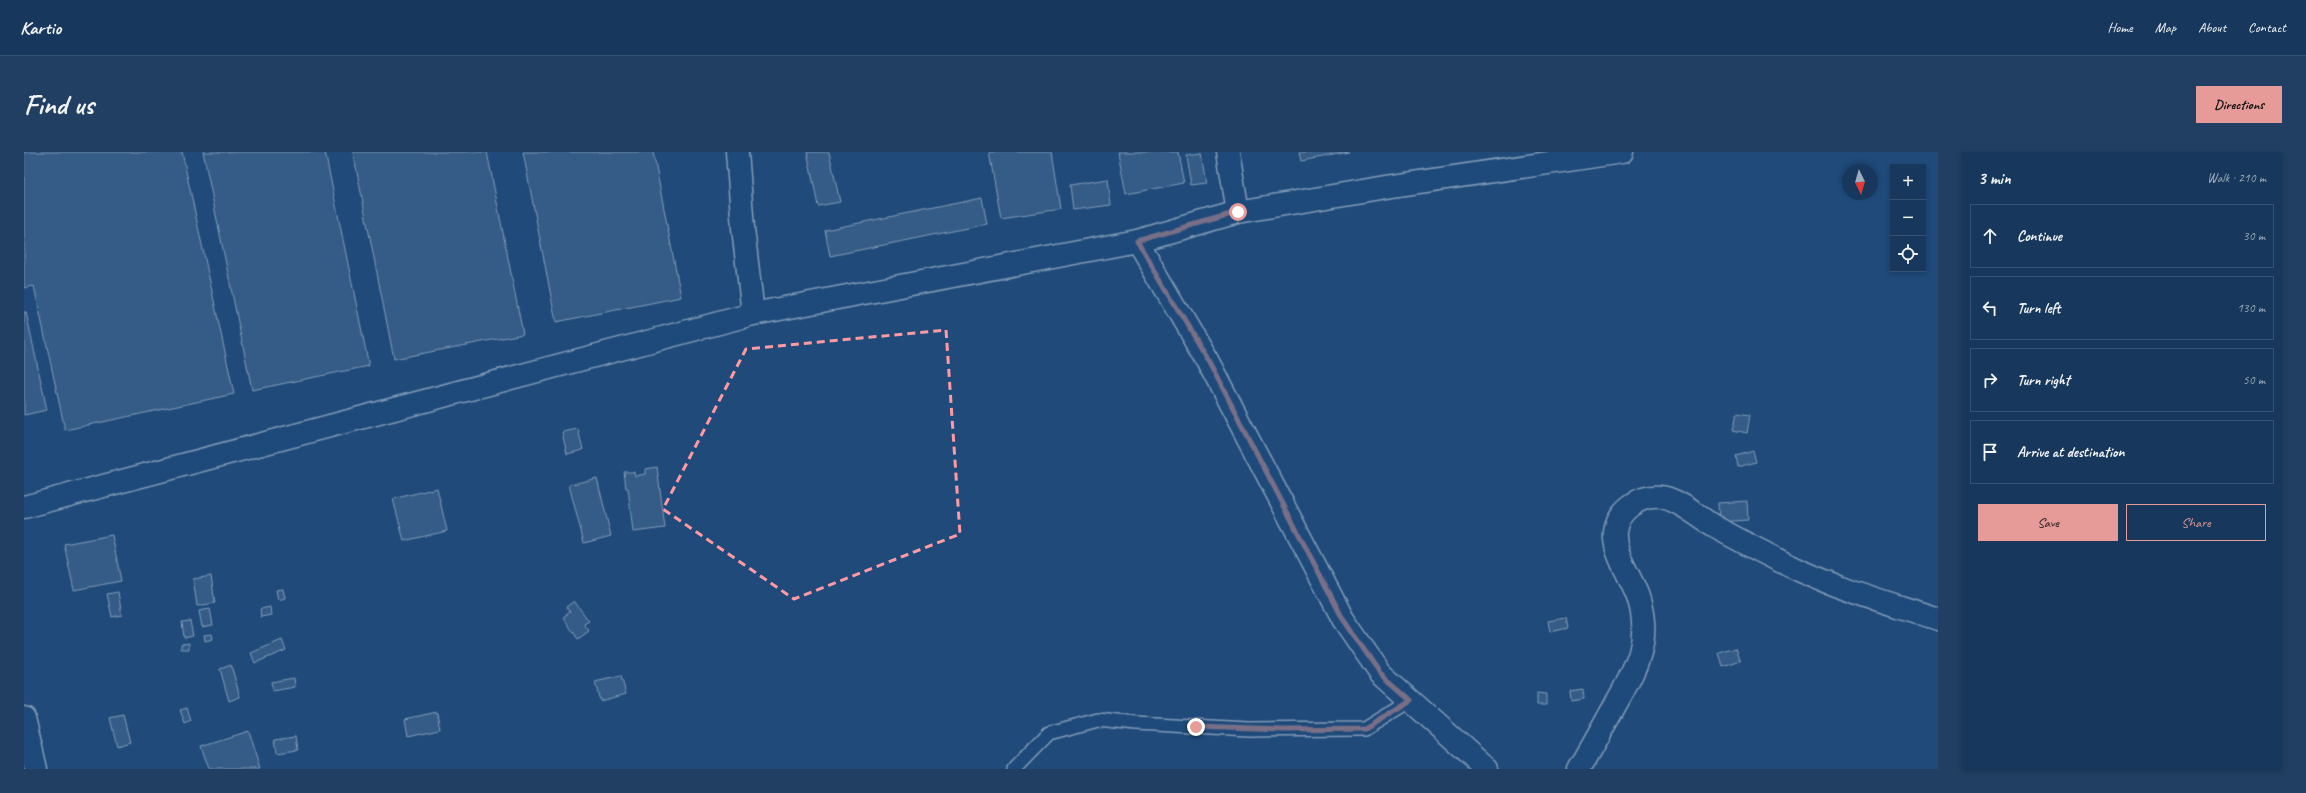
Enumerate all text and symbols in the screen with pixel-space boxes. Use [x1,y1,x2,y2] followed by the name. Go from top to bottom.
[20,16,61,40] text: Kartio
[2107,19,2133,36] text: Home
[2155,19,2176,36] text: Map
[2198,19,2226,36] text: About
[2248,19,2286,36] text: Contact
[2196,86,2282,123] button: Directions
[24,87,94,122] text: Find us
[1842,164,1878,200] north arrow
[1890,164,1926,272] map controls
[1890,164,1926,200] button: +
[1978,168,2011,189] text: 3 min
[2207,170,2266,186] text: Walk · 210 m
[1890,200,1926,236] button: −
[1229,203,1247,221] route start
[1979,225,2001,247] icon: ahead
[2017,227,2062,246] text: Continue
[2243,228,2265,244] text: 30 m
[1890,236,1926,272] button: locate
[1979,297,2001,319] icon: left
[2017,299,2060,318] text: Turn left
[2237,300,2265,316] text: 130 m
[1979,369,2001,391] icon: right
[2017,371,2070,390] text: Turn right
[2243,372,2265,388] text: 50 m
[1979,441,2001,463] icon: arrive
[2017,443,2124,462] text: Arrive at destination
[1978,504,2118,541] button: Save
[2126,504,2266,541] button: Share
[1187,718,1205,736] route end

